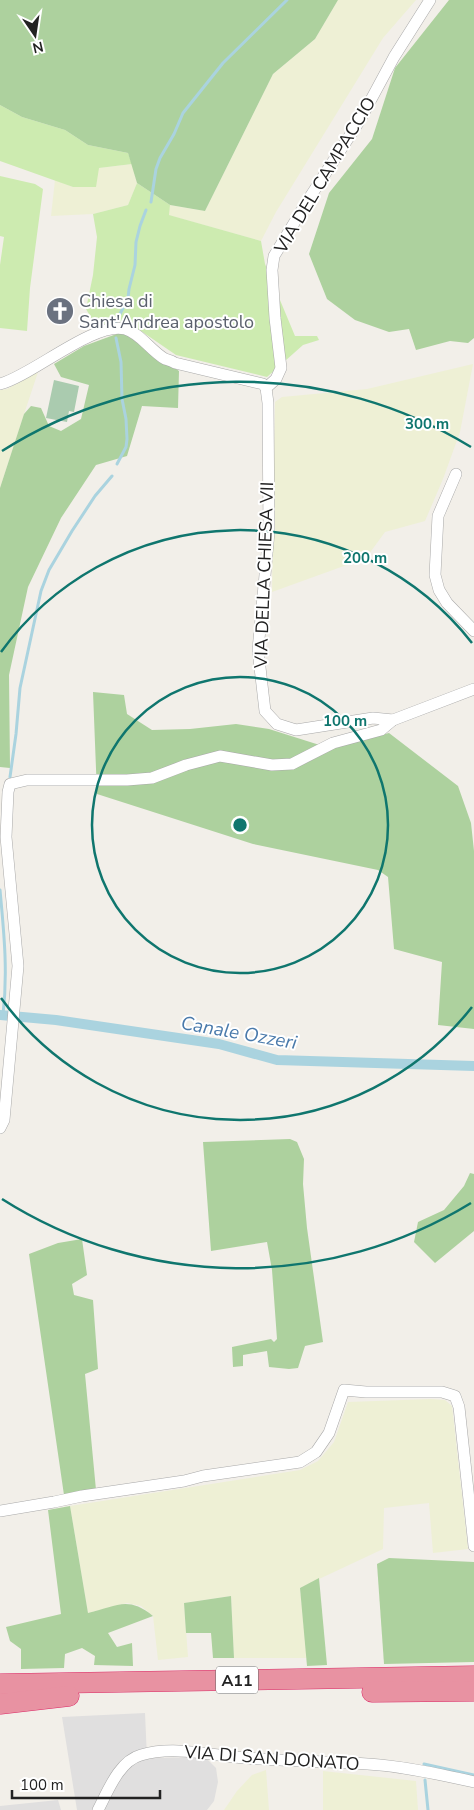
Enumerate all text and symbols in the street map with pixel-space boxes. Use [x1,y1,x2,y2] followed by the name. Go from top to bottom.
[10,10,60,60] north arrow
[31,37,45,58] text: N
[268,92,381,259] street label: VIA DEL CAMPACCIO
[79,289,254,334] place label: Chiesa di Sant'Andrea apostolo
[45,296,75,326] church icon: Chiesa di Sant'Andrea apostolo
[405,414,449,434] text: 300 m
[249,481,279,670] street label: VIA DELLA CHIESA VII
[343,548,387,568] text: 200 m
[323,711,367,731] text: 100 m
[231,816,249,834] centre of rings
[179,1010,299,1056] water label: Canale Ozzeri
[216,1666,258,1694] road number: A11
[183,1740,360,1776] street label: VIA DI SAN DONATO
[12,1768,160,1800] scale bar
[20,1775,64,1795] text: 100 m

